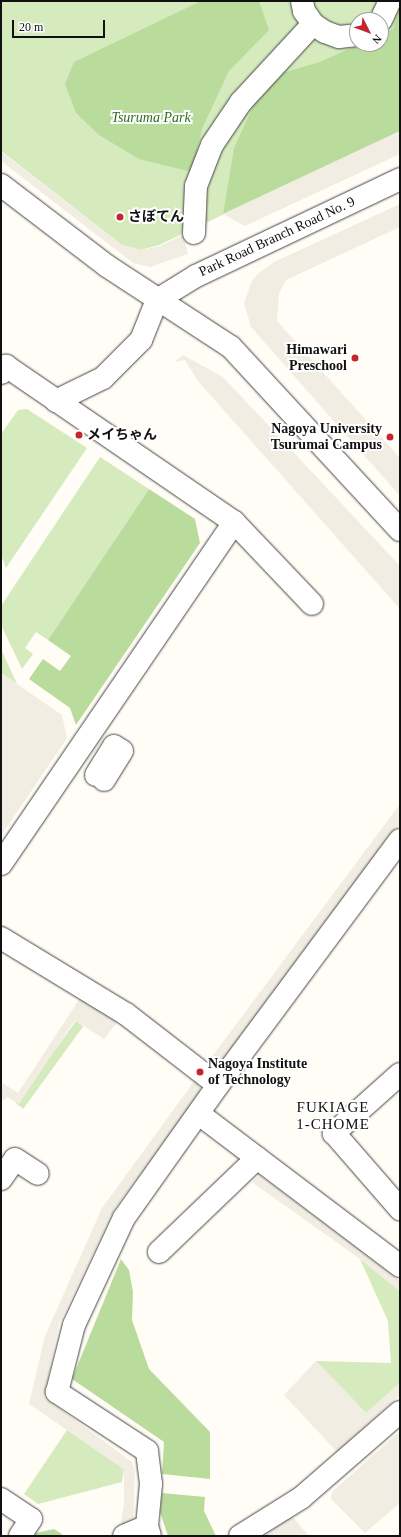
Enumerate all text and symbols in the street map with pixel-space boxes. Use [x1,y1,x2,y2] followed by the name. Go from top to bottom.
[14,12,107,38] scale bar
[349,12,389,52] north arrow
[19,20,43,34] text: 20 m
[370,32,384,46] text: N
[111,110,191,126] park label: Tsuruma Park
[196,193,358,281] street label: Park Road Branch Road No. 9
[128,209,184,225] place label: さぼてん
[115,212,125,222] marker: さぼてん
[286,342,347,374] place label: Himawari Preschool
[350,353,360,363] marker: Himawari Preschool
[271,421,382,454] place label: Nagoya University Tsurumai Campus
[87,427,157,443] place label: メイちゃん
[74,430,84,440] marker: メイちゃん
[385,432,395,442] marker: Nagoya University Tsurumai Campus
[208,1056,307,1088] place label: Nagoya Institute of Technology
[195,1067,205,1077] marker: Nagoya Institute of Technology
[296,1098,370,1133] district label: FUKIAGE 1-CHOME

